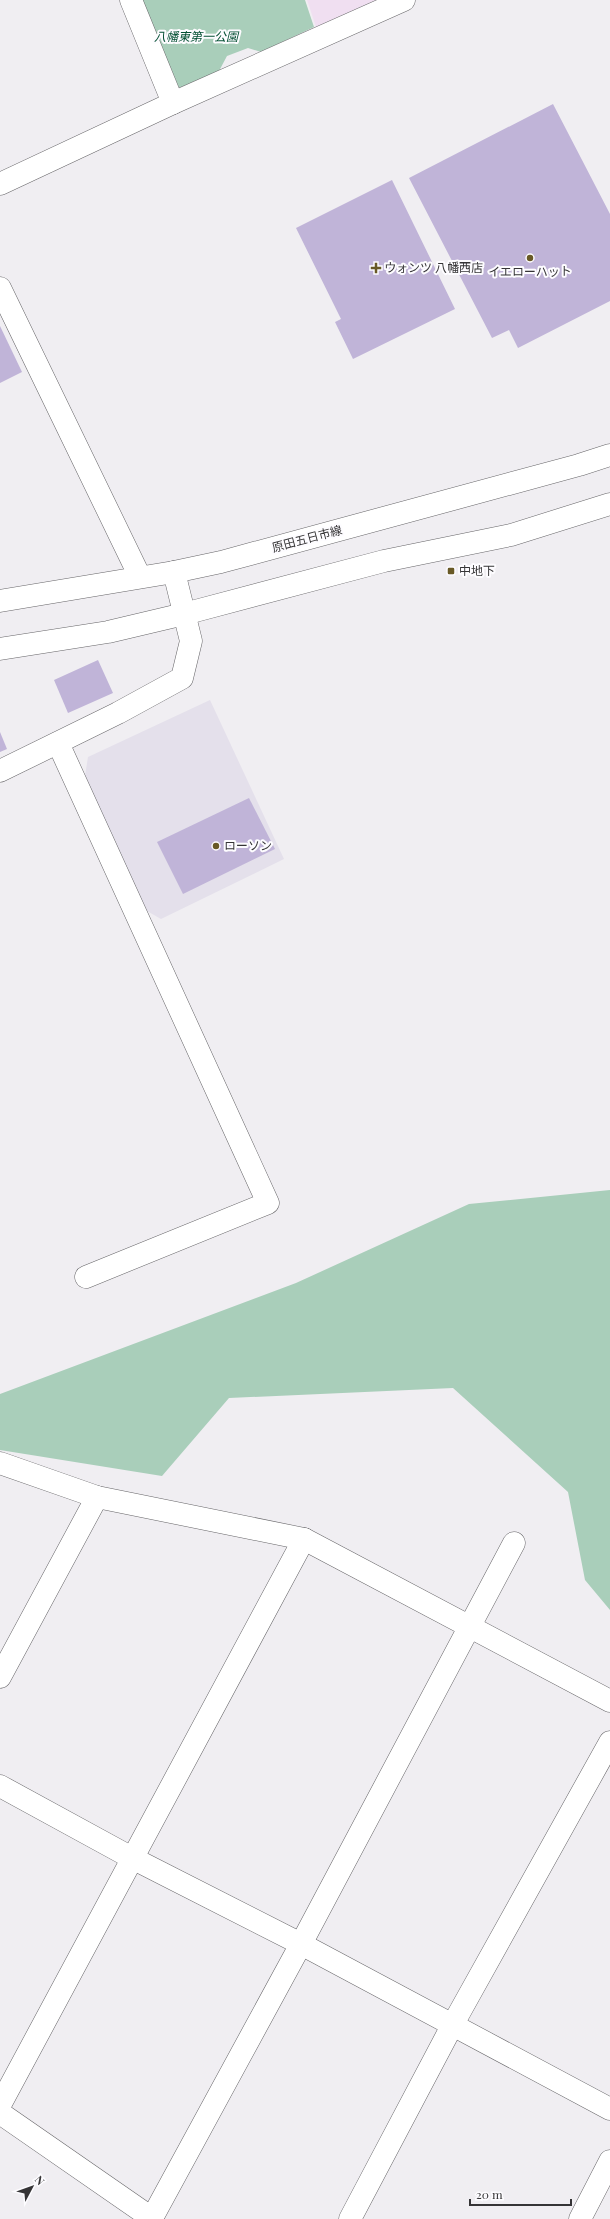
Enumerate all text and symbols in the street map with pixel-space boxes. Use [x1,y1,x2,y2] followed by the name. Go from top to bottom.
[154,28,240,44] park label: 八幡東第一公園
[525,253,535,263] marker: イエローハット
[384,259,483,275] place label: ウォンツ 八幡西店
[371,263,381,273] marker: ウォンツ 八幡西店
[488,263,572,279] place label: イエローハット
[270,521,344,555] street label: 原田五日市線
[459,562,495,578] place label: 中地下
[446,566,456,576] marker: 中地下
[224,837,272,853] place label: ローソン
[211,841,221,851] marker: ローソン
[12,2167,52,2207] north arrow
[32,2172,48,2188] text: N
[470,2181,571,2207] scale bar
[476,2186,503,2202] text: 20 m

